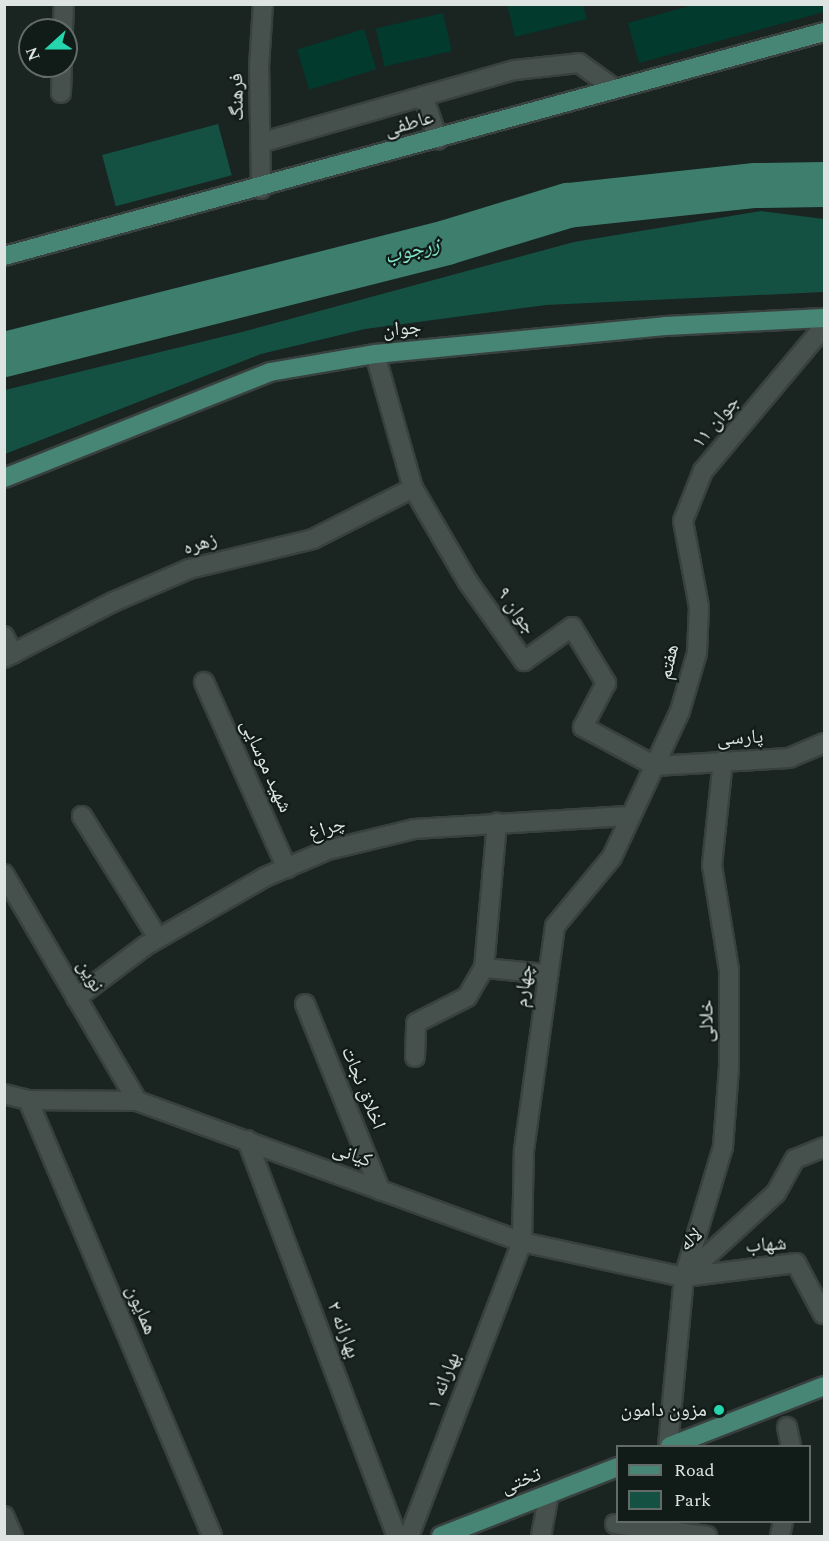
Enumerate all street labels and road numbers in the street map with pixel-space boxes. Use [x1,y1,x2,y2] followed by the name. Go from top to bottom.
[225,73,249,121] street label: فرهنگ
[382,106,436,142] street label: عاطفی
[382,315,422,343] street label: جوان
[687,391,745,453] street label: جوان ۱۱
[180,528,220,560] street label: زهره
[491,583,541,639] street label: جوان ۹
[653,642,685,682] street label: هفتم
[235,716,297,816] street label: شهید موسایی
[716,725,764,751] street label: پارسی
[305,812,349,846] street label: چراغ
[71,956,109,996] street label: نوین
[509,963,539,1009] street label: چهارم
[695,1000,719,1042] street label: خلالی
[336,1043,390,1133] street label: اخلاق نجات
[329,1137,375,1173] street label: کیانی
[674,1223,708,1257] street label: لاله
[745,1232,787,1258] street label: شهاب
[120,1282,162,1338] street label: همایون
[321,1298,365,1362] street label: بهارانه ۲
[422,1349,466,1413] street label: بهارانه ۱
[498,1462,544,1500] street label: تختی

